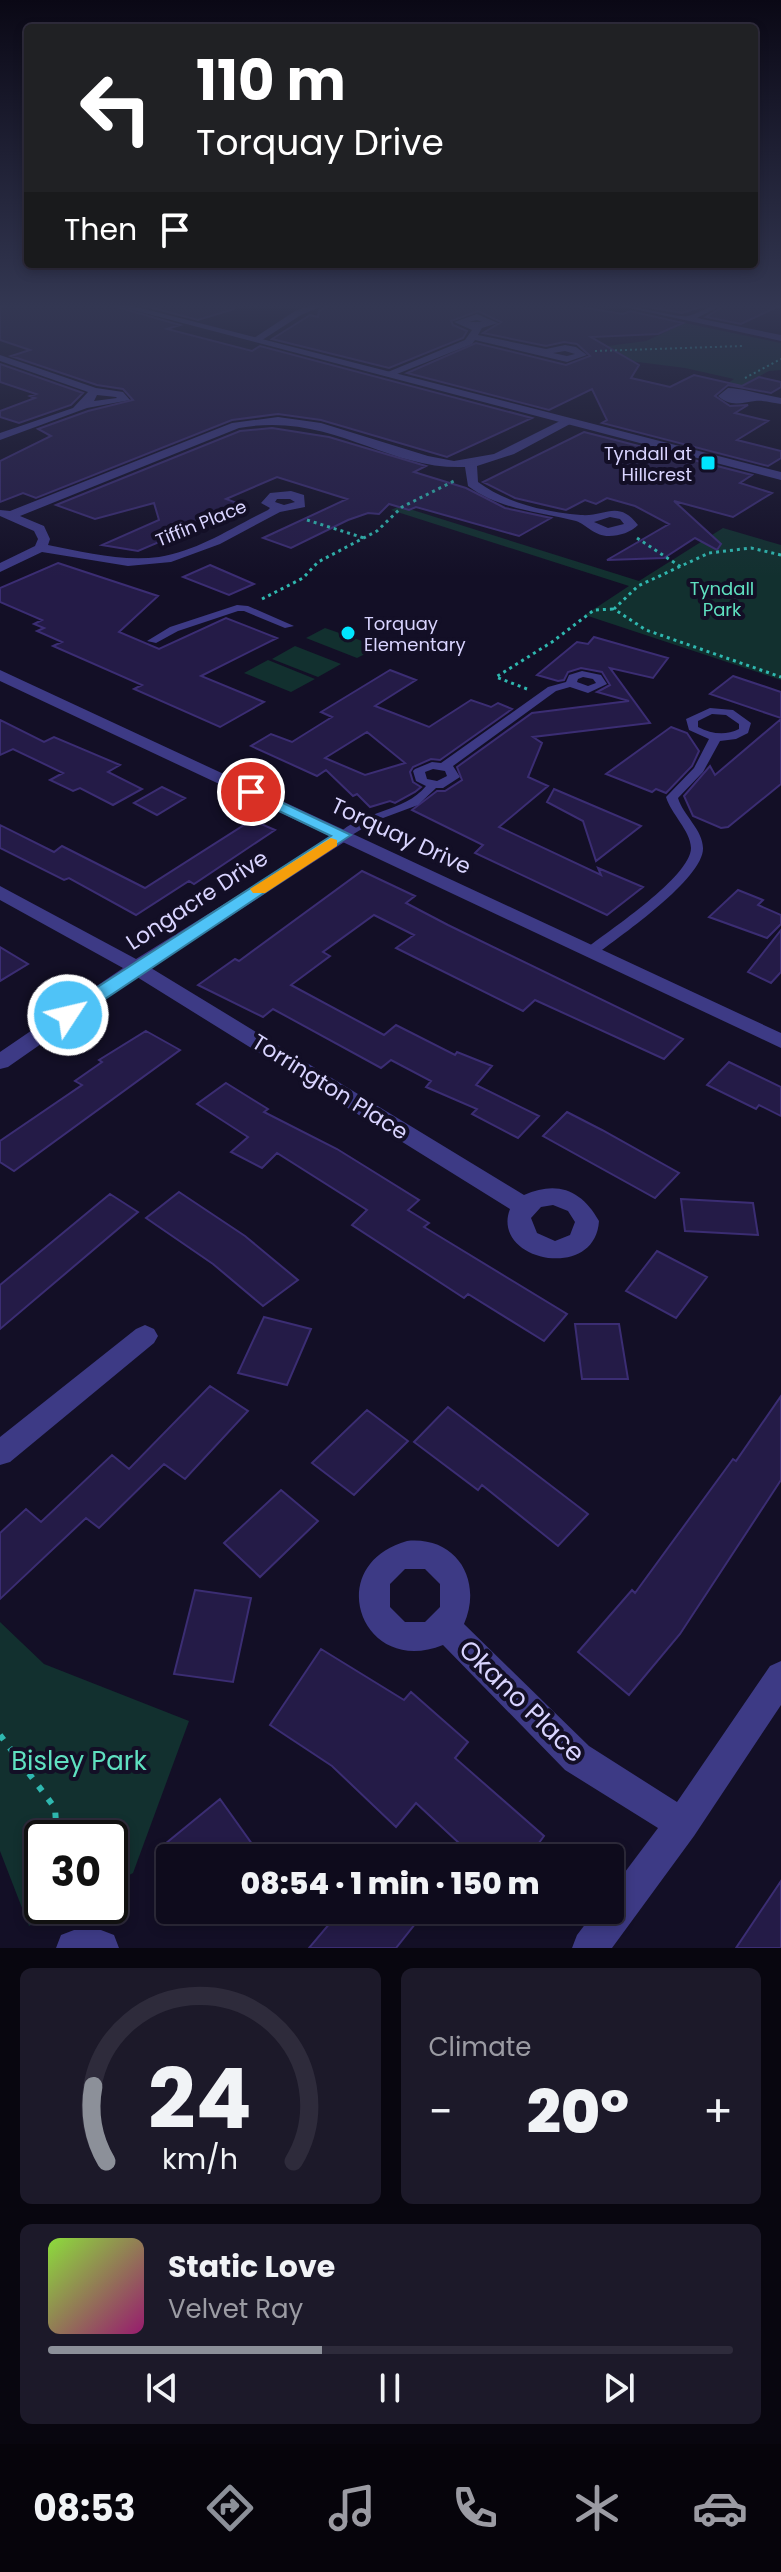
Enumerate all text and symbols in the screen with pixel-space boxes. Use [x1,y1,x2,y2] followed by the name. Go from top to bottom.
[196,41,346,120] text: 110 m
[64,56,168,160] icon: left
[196,117,444,168] text: Torquay Drive
[64,208,137,251] text: Then
[153,208,197,252] icon: arrive
[604,441,692,487] place label: Tyndall at Hillcrest
[699,454,717,472] marker: Tyndall at Hillcrest
[152,493,250,553] street label: Tiffin Place
[690,576,754,622] park label: Tyndall Park
[364,611,466,657] place label: Torquay Elementary
[339,624,357,642] marker: Torquay Elementary
[217,758,285,826] pin
[229,770,273,814] icon: arrive
[326,790,476,882] street label: Torquay Drive
[120,842,274,958] street label: Longacre Drive
[26,973,110,1057] position arrow
[246,1026,414,1148] street label: Torrington Place
[451,1632,593,1770] street label: Okano Place
[11,1743,147,1779] park label: Bisley Park
[24,1820,128,1924] speed limit sign: 30
[241,1862,539,1905] text: 08:54 · 1 min · 150 m
[429,2029,531,2065] text: Climate
[148,2041,252,2157] text: 24
[527,2070,629,2154] text: 20°
[429,2081,453,2142] text: −
[703,2081,733,2142] text: +
[162,2139,238,2179] text: km/h
[168,2245,335,2288] text: Static Love
[168,2291,303,2327] text: Velvet Ray
[140,2366,184,2410] icon: previous
[368,2366,412,2410] icon: pause
[597,2366,641,2410] icon: next
[202,2480,258,2536] icon: directions
[324,2480,380,2536] icon: music
[447,2480,503,2536] icon: phone
[569,2480,625,2536] icon: climate
[692,2480,748,2536] icon: car
[33,2483,135,2534] text: 08:53

